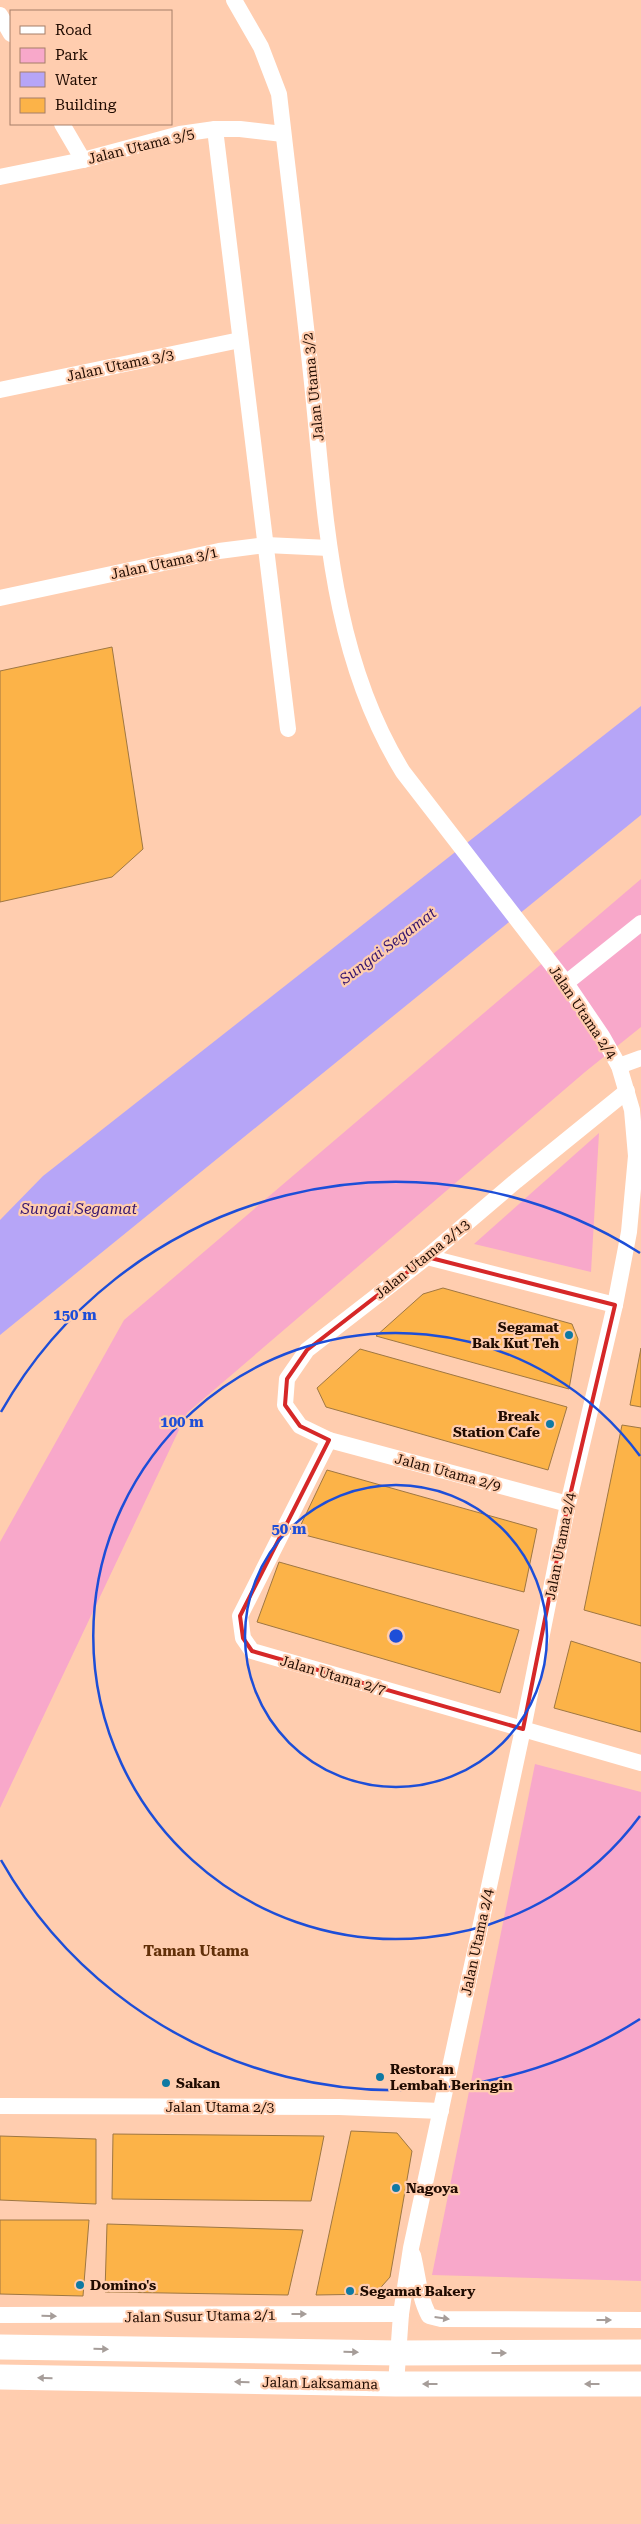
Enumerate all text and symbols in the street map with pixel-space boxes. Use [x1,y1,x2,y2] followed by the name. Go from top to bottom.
[10,10,172,125] legend
[55,21,92,39] text: Road
[55,46,89,64] text: Park
[55,71,97,89] text: Water
[55,96,117,114] text: Building
[86,125,196,167] street label: Jalan Utama 3/5
[299,332,327,442] street label: Jalan Utama 3/2
[65,346,175,384] street label: Jalan Utama 3/3
[109,544,219,582] street label: Jalan Utama 3/1
[335,904,440,989] water label: Sungai Segamat
[546,962,620,1062] street label: Jalan Utama 2/4
[20,1200,138,1218] water label: Sungai Segamat
[372,1216,473,1302] street label: Jalan Utama 2/13
[53,1306,97,1324] text: 150 m
[472,1319,560,1351] place label: Segamat Bak Kut Teh
[563,1329,575,1341] marker: Segamat Bak Kut Teh
[453,1408,540,1440] place label: Break Station Cafe
[160,1413,204,1431] text: 100 m
[544,1418,556,1430] marker: Break Station Cafe
[393,1450,503,1494] street label: Jalan Utama 2/9
[542,1491,578,1601] street label: Jalan Utama 2/4
[271,1520,307,1538] text: 50 m
[387,1627,405,1645] centre of rings
[278,1652,388,1698] street label: Jalan Utama 2/7
[458,1887,496,1997] street label: Jalan Utama 2/4
[143,1942,249,1960] district label: Taman Utama
[390,2061,513,2093] place label: Restoran Lembah Beringin
[374,2071,386,2083] marker: Restoran Lembah Beringin
[176,2075,221,2091] place label: Sakan
[160,2077,172,2089] marker: Sakan
[166,2099,275,2115] street label: Jalan Utama 2/3
[406,2180,459,2196] place label: Nagoya
[390,2182,402,2194] marker: Nagoya
[90,2277,156,2293] place label: Domino's
[74,2279,86,2291] marker: Domino's
[360,2283,476,2299] place label: Segamat Bakery
[344,2285,356,2297] marker: Segamat Bakery
[124,2307,276,2325] street label: Jalan Susur Utama 2/1
[291,2310,307,2318] one-way arrow
[41,2312,57,2320] one-way arrow
[434,2314,450,2322] one-way arrow
[596,2316,612,2324] one-way arrow
[93,2345,109,2353] one-way arrow
[343,2348,359,2356] one-way arrow
[492,2349,508,2357] one-way arrow
[36,2374,52,2382] one-way arrow
[262,2374,378,2392] street label: Jalan Laksamana
[234,2377,250,2385] one-way arrow
[422,2380,438,2388] one-way arrow
[584,2380,600,2388] one-way arrow

